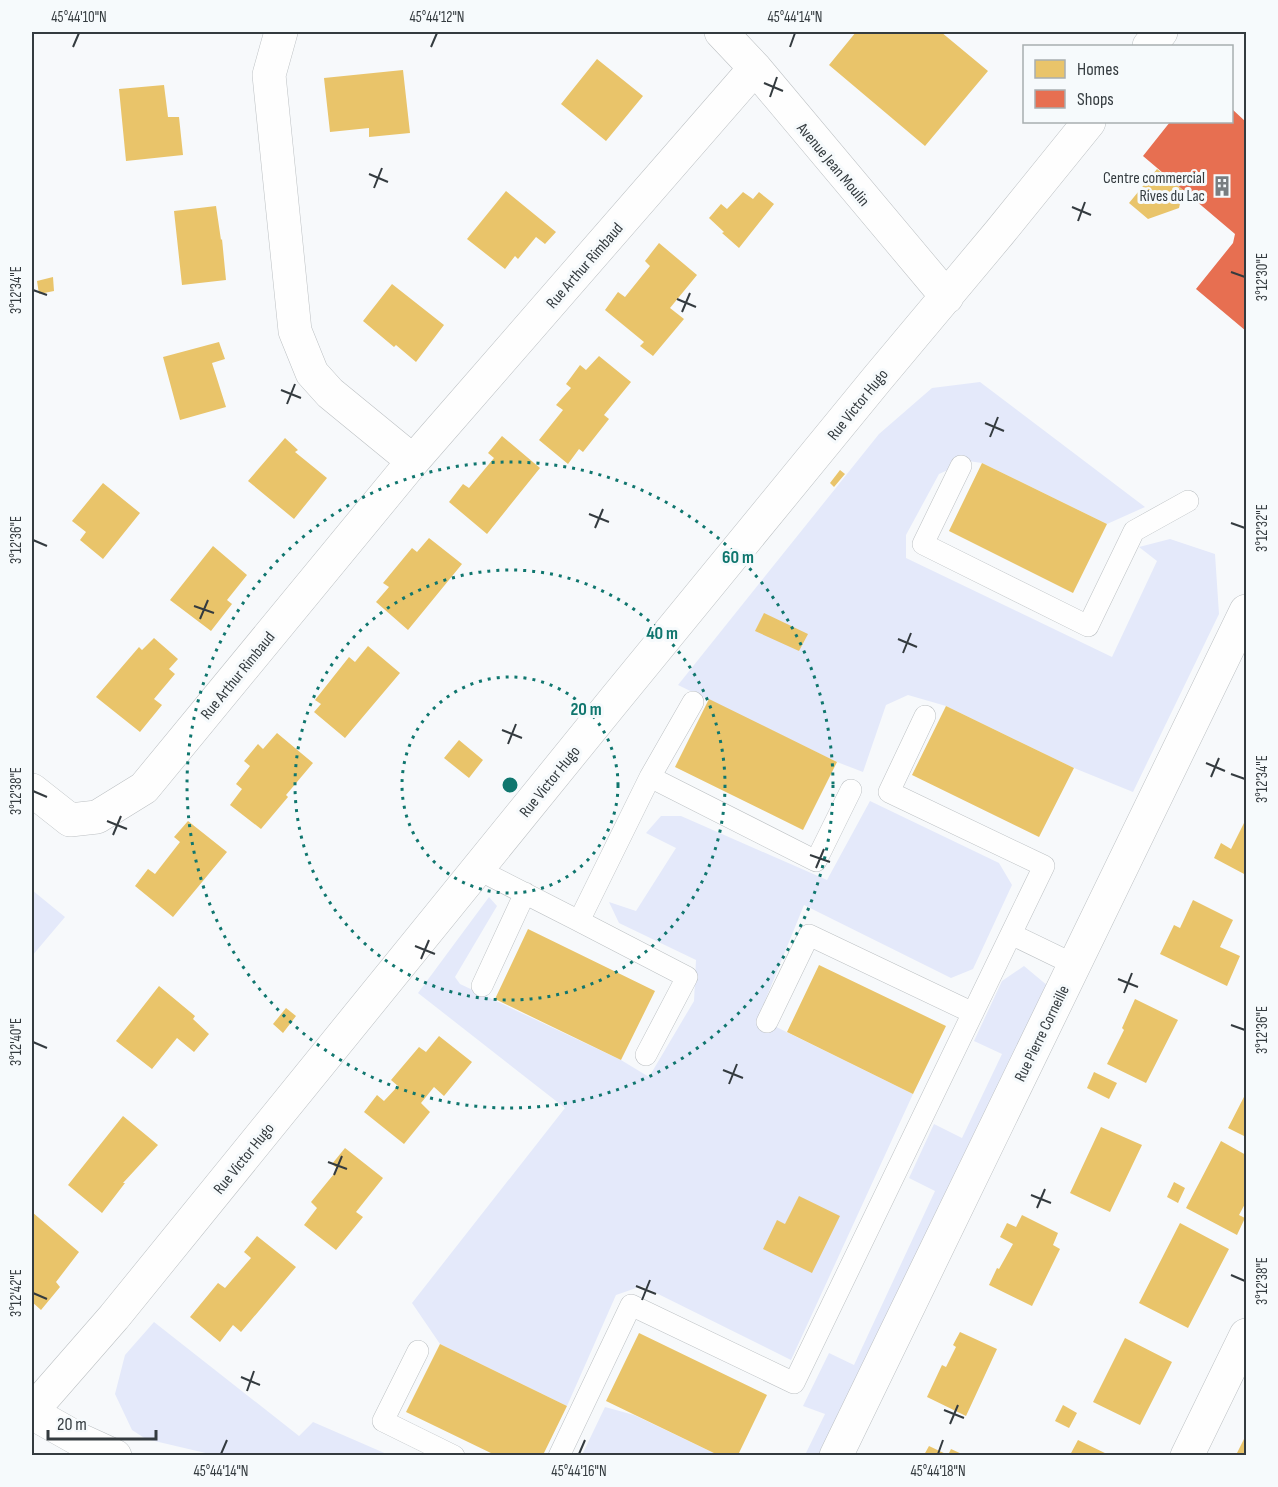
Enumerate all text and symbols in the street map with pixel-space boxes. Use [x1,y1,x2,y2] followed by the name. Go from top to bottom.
[51,8,107,27] text: 45°44'10"N
[409,8,465,27] text: 45°44'12"N
[768,8,822,27] text: 45°44'14"N
[1023,45,1233,123] legend
[1077,59,1119,80] text: Homes
[1077,89,1114,110] text: Shops
[792,119,873,210] street label: Avenue Jean Moulin
[1103,169,1205,206] place label: Centre commercial Rives du Lac
[1210,174,1234,198] building icon: Centre commercial Rives du Lac
[543,219,628,313] street label: Rue Arthur Rimbaud
[1253,253,1272,301] text: 3°12'30"E
[7,266,26,314] text: 3°12'34"E
[824,366,893,444] street label: Rue Victor Hugo
[1253,504,1272,552] text: 3°12'32"E
[7,516,26,564] text: 3°12'36"E
[722,547,754,568] text: 60 m
[646,623,678,644] text: 40 m
[197,628,279,724] street label: Rue Arthur Rimbaud
[570,699,602,720] text: 20 m
[516,743,585,821] street label: Rue Victor Hugo
[1253,755,1272,803] text: 3°12'34"E
[7,767,26,815] text: 3°12'38"E
[500,775,520,795] centre of rings
[1011,982,1074,1085] street label: Rue Pierre Corneille
[1253,1006,1272,1054] text: 3°12'36"E
[7,1018,26,1066] text: 3°12'40"E
[210,1120,279,1198] street label: Rue Victor Hugo
[1253,1257,1272,1305] text: 3°12'38"E
[7,1269,26,1317] text: 3°12'42"E
[48,1403,156,1441] scale bar
[57,1414,87,1435] text: 20 m
[194,1462,248,1481] text: 45°44'14"N
[551,1462,607,1481] text: 45°44'16"N
[910,1462,966,1481] text: 45°44'18"N

